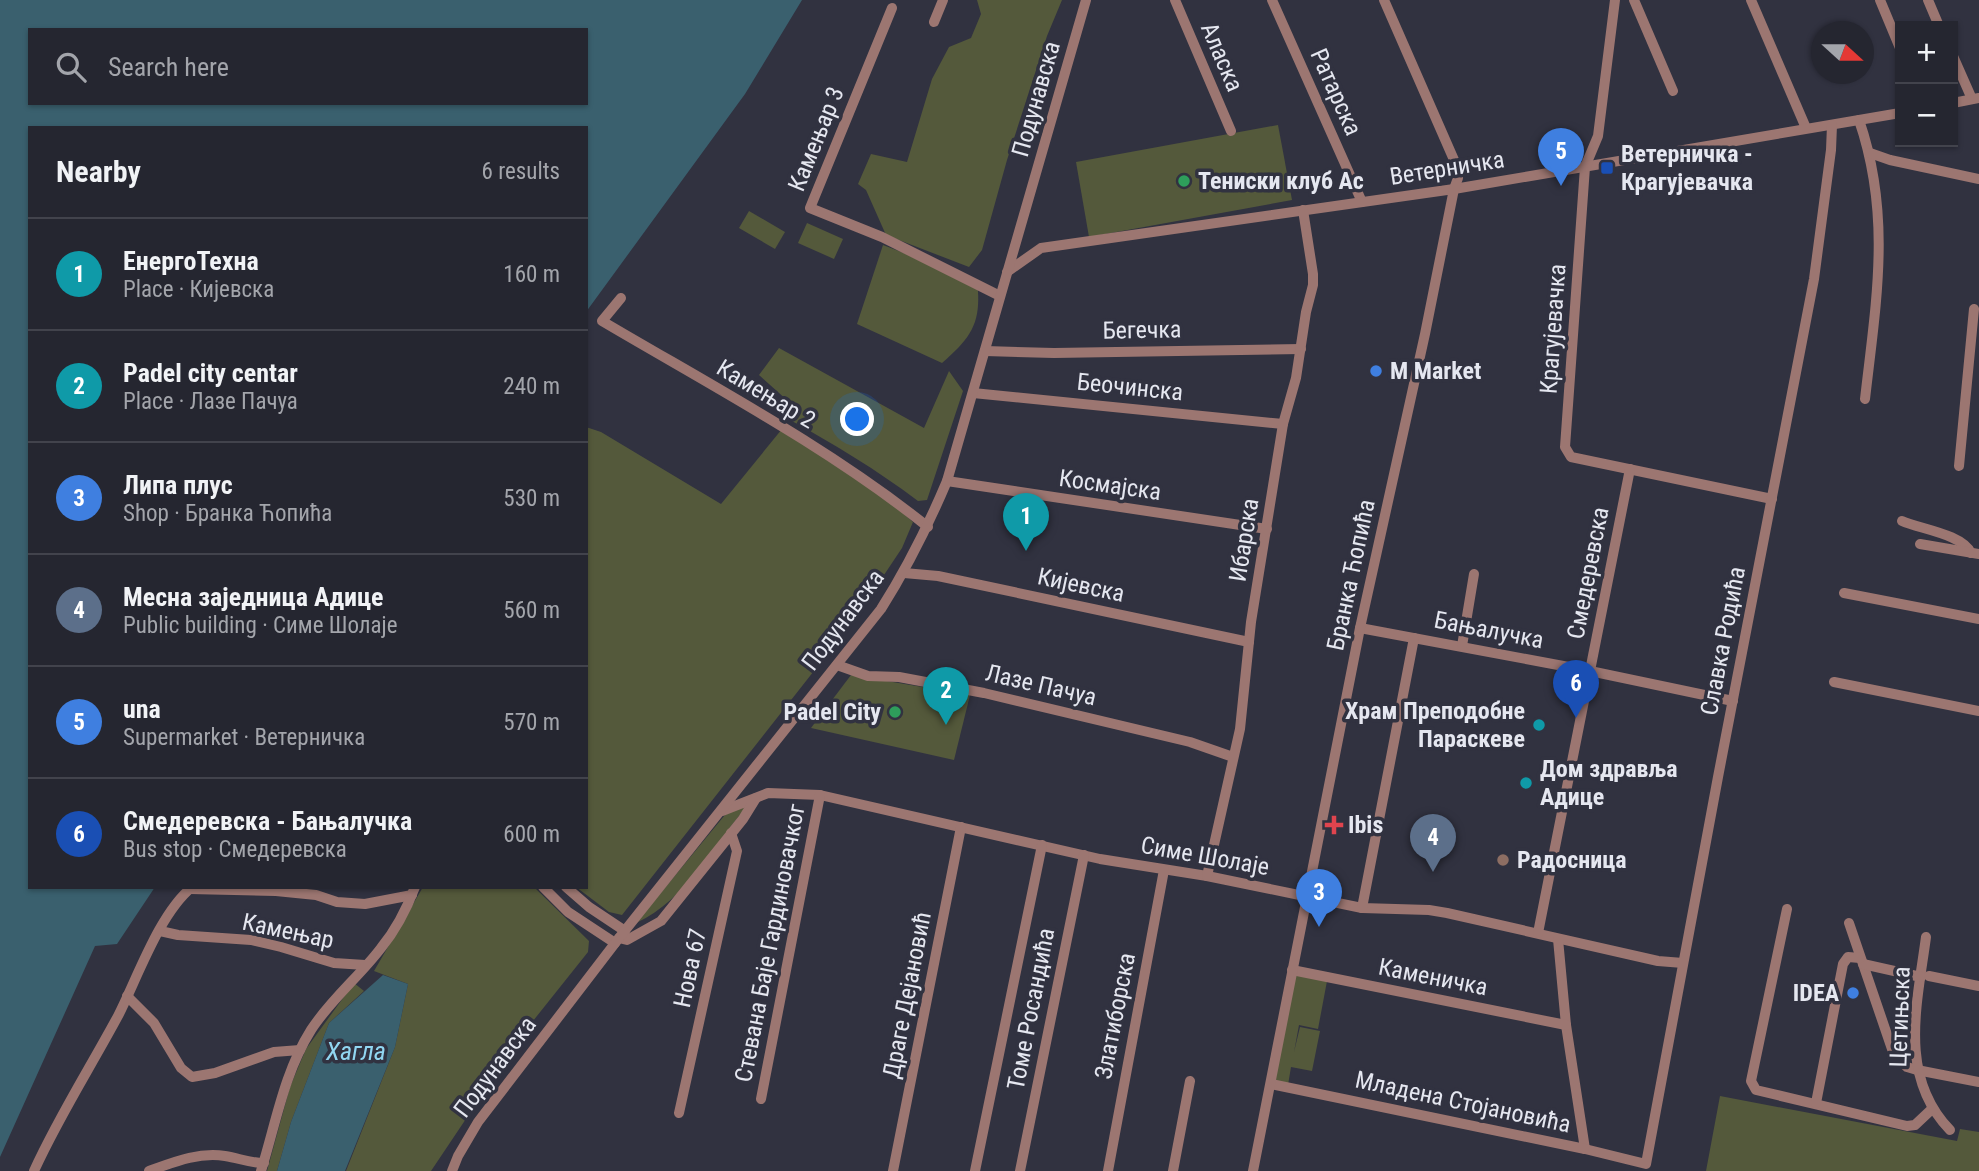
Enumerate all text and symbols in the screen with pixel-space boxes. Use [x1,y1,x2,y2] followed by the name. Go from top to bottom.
[1195,18,1249,96] street label: Аласка
[1811,21,1874,84] north arrow
[1895,21,1958,147] map controls
[1895,21,1958,84] button: +
[28,28,588,105] search box
[1006,38,1066,160] street label: Подунавска
[1305,44,1367,140] street label: Ратарска
[52,48,90,86] icon: search
[108,52,229,82] text: Search here
[782,83,850,195] street label: Камењар 3
[1895,84,1958,147] button: −
[1538,128,1584,186] pin: 5
[1621,140,1753,196] place label: Ветерничка - Крагујевачка
[1388,145,1506,191] street label: Ветерничка
[56,154,141,189] text: Nearby
[482,158,560,185] text: 6 results
[1599,160,1615,176] marker: Ветерничка - Крагујевачка
[1198,167,1364,195] place label: Тениски клуб Ас
[1176,173,1192,189] marker: Тениски клуб Ас
[123,246,259,276] text: ЕнергоТехна
[73,261,85,288] text: 1
[503,261,560,288] text: 160 m
[1534,263,1572,395] street label: Крагујевачка
[123,276,274,303] text: Place · Кијевска
[1102,315,1182,345] street label: Бегечка
[712,354,820,434] street label: Камењар 2
[1390,357,1481,385] place label: M Market
[123,358,298,388] text: Padel city centar
[1368,363,1384,379] marker: M Market
[1076,368,1184,406] street label: Беочинска
[73,373,85,400] text: 2
[503,373,560,400] text: 240 m
[123,388,298,415] text: Place · Лазе Пачуа
[840,402,874,436] your location
[1057,464,1163,506] street label: Космајска
[123,470,233,500] text: Липа плус
[73,485,85,512] text: 3
[503,485,560,512] text: 530 m
[1003,493,1049,551] pin: 1
[1224,496,1264,584] street label: Ибарска
[1321,497,1381,653] street label: Бранка Ћопића
[123,500,332,527] text: Shop · Бранка Ћопића
[1561,505,1615,641] street label: Смедеревска
[1035,562,1127,608] street label: Кијевска
[796,564,890,676] street label: Подунавска
[1695,564,1751,718] street label: Славка Родића
[123,582,383,612] text: Месна заједница Адице
[73,597,85,624] text: 4
[503,597,560,624] text: 560 m
[1432,606,1546,654] street label: Бањалучка
[123,612,397,639] text: Public building · Симе Шолаје
[983,659,1099,711] street label: Лазе Пачуа
[1553,660,1599,718] pin: 6
[923,667,969,725] pin: 2
[123,694,161,724] text: una
[1345,697,1525,753] place label: Храм Преподобне Параскеве
[783,698,881,726] place label: Padel City
[887,704,903,720] marker: Padel City
[73,709,85,736] text: 5
[503,709,560,736] text: 570 m
[1531,717,1547,733] marker: Храм Преподобне Параскеве
[123,724,365,751] text: Supermarket · Ветерничка
[1540,755,1678,811] place label: Дом здравља Адице
[1518,775,1534,791] marker: Дом здравља Адице
[729,801,811,1084] street label: Стевана Баје Гардиновачког
[123,806,412,836] text: Смедеревска - Бањалучка
[1348,811,1383,839] place label: Ibis
[1410,814,1456,872] pin: 4
[1326,817,1342,833] marker: Ibis
[73,821,85,848] text: 6
[503,821,560,848] text: 600 m
[1139,831,1271,881] street label: Симе Шолаје
[123,836,347,863] text: Bus stop · Смедеревска
[1517,846,1627,874] place label: Радосница
[1495,852,1511,868] marker: Радосница
[1296,869,1342,927] pin: 3
[240,908,336,954] street label: Камењар
[877,909,937,1081] street label: Драге Дејановић
[668,926,712,1010] street label: Нова 67
[1002,926,1060,1092] street label: Томе Росандића
[1089,950,1141,1082] street label: Златиборска
[1376,953,1490,1001] street label: Каменичка
[1884,966,1916,1068] street label: Цетињска
[1793,979,1840,1007] place label: IDEA
[1845,985,1861,1001] marker: IDEA
[448,1011,542,1123] street label: Подунавска
[325,1036,386,1066] water label: Хагла
[1353,1065,1573,1139] street label: Младена Стојановића

